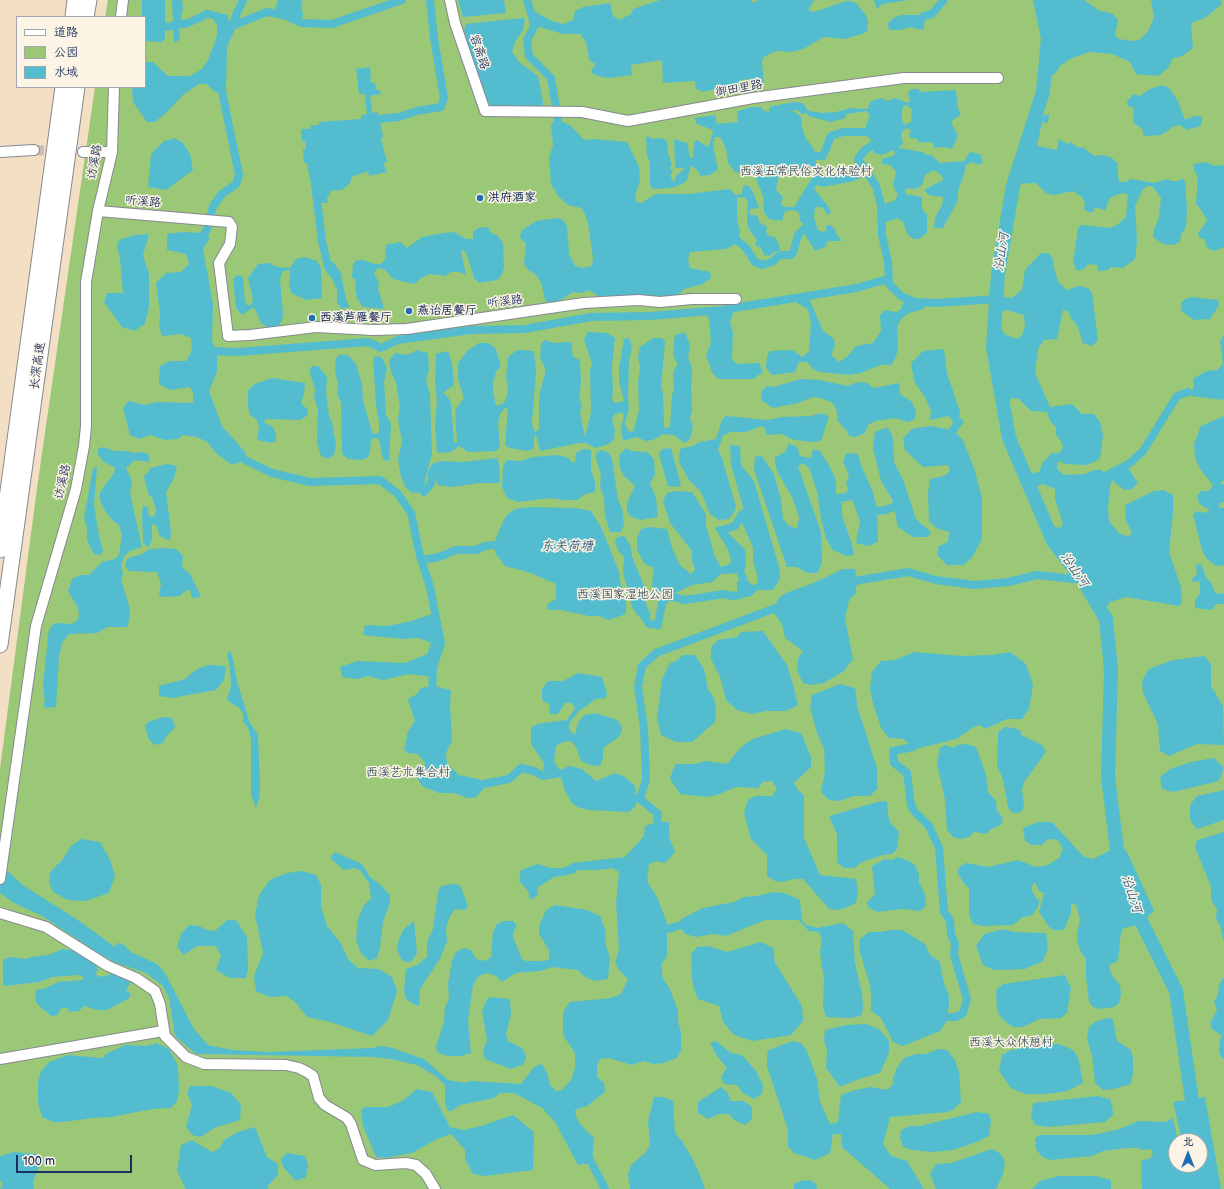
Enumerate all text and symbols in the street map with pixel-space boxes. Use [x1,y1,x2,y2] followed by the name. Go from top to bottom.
[16,16,146,88] legend
[54,25,78,40] text: 道路
[466,33,492,71] street label: 容斋路
[54,45,78,60] text: 公园
[54,65,78,80] text: 水域
[714,78,764,100] street label: 御田里路
[84,143,106,181] street label: 访溪路
[740,165,872,179] park label: 西溪五常民俗文化体验村
[488,191,536,205] place label: 洪府酒家
[124,193,162,211] street label: 听溪路
[475,193,485,203] marker: 洪府酒家
[991,232,1013,272] water label: 沿山河
[486,293,524,311] street label: 听溪路
[417,304,477,318] place label: 燕诒居餐厅
[404,306,414,316] marker: 燕诒居餐厅
[320,311,392,325] place label: 西溪芦雁餐厅
[307,313,317,323] marker: 西溪芦雁餐厅
[28,341,48,391] street label: 长深高速
[52,463,74,501] street label: 访溪路
[541,539,593,555] water label: 东关荷塘
[1056,550,1092,590] water label: 沿山河
[577,588,673,602] park label: 西溪国家湿地公园
[366,766,450,780] park label: 西溪艺术集合村
[1118,873,1144,915] water label: 沿山河
[969,1036,1053,1050] park label: 西溪大众休憩村
[1168,1133,1208,1173] north arrow
[1183,1135,1194,1148] text: 北
[18,1147,134,1173] scale bar
[23,1154,55,1169] text: 100 m

